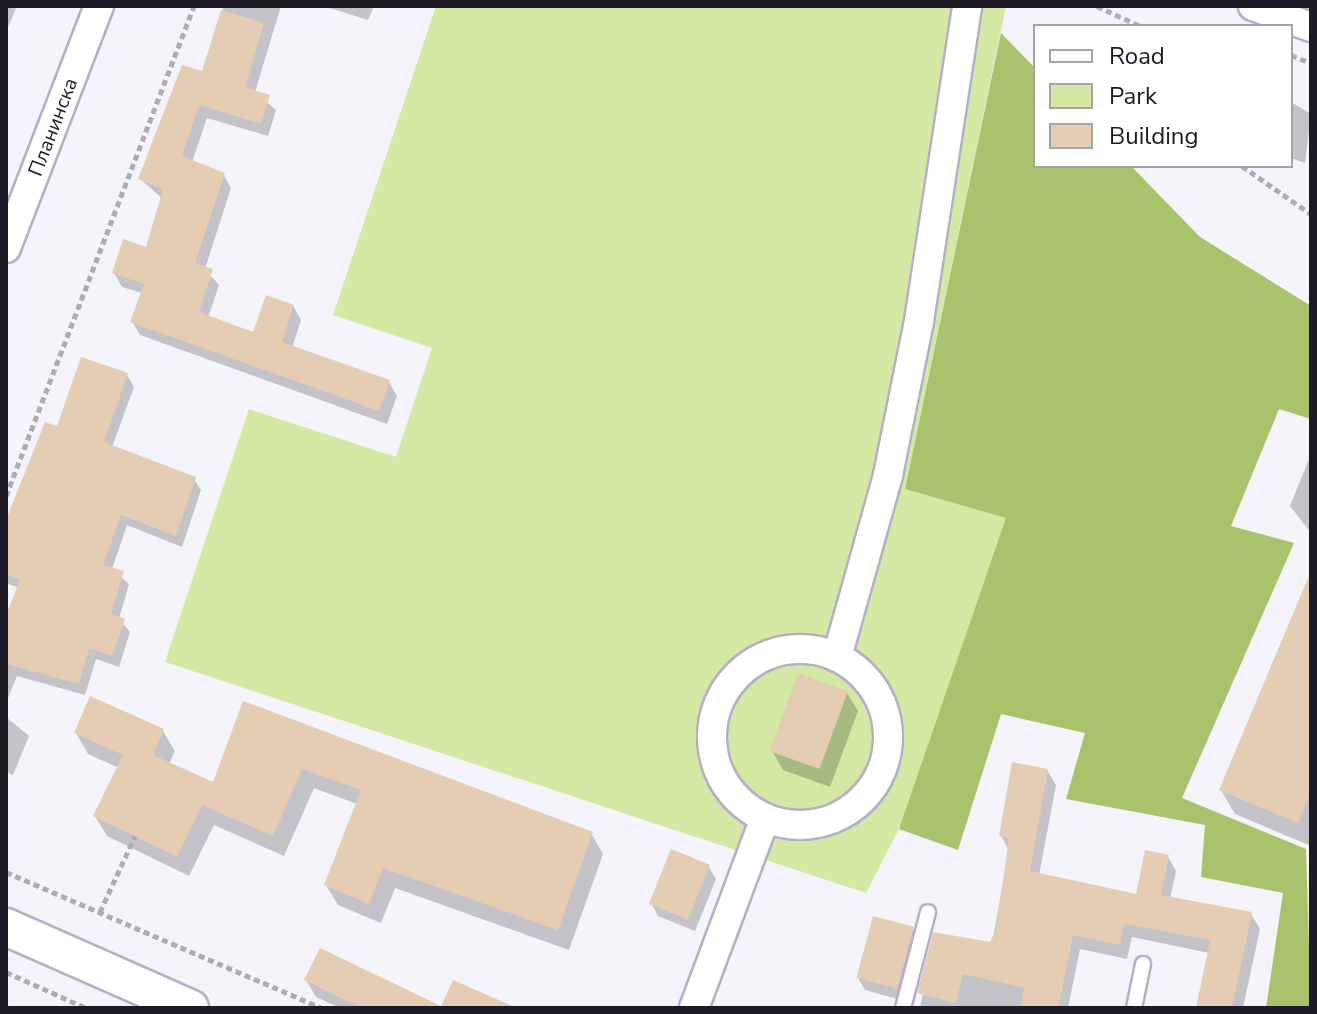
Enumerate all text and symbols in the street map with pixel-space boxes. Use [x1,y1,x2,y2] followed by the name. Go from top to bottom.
[1033,24,1293,168] legend
[1109,40,1165,72] text: Road
[23,74,83,180] street label: Планинска
[1109,80,1157,112] text: Park
[1109,120,1199,152] text: Building

